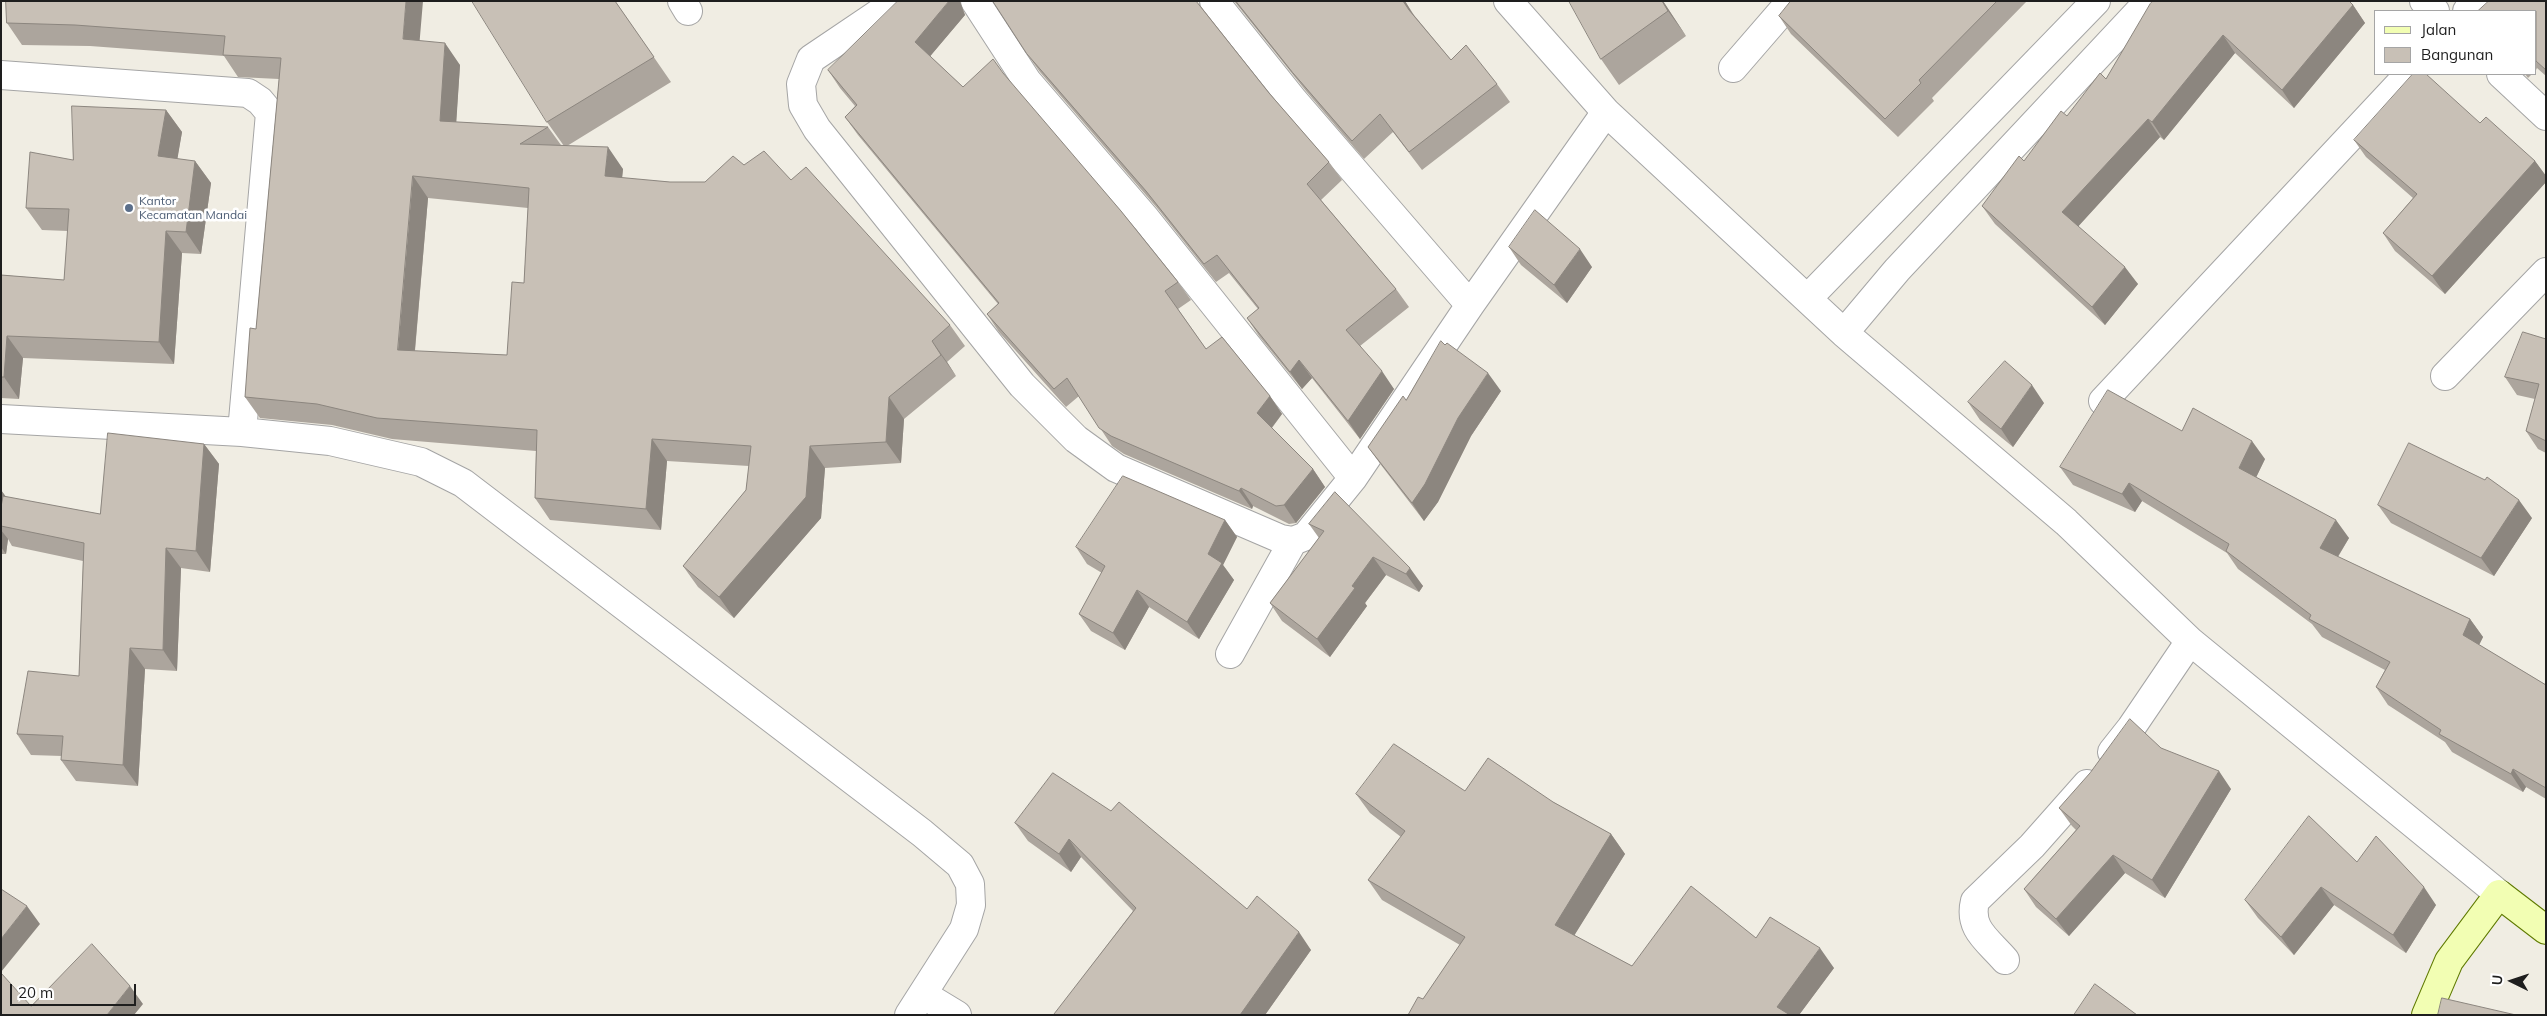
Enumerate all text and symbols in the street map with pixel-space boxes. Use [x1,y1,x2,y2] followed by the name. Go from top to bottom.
[2374,10,2537,75] legend
[2421,20,2456,39] text: Jalan
[2421,45,2493,64] text: Bangunan
[139,194,247,222] place label: Kantor Kecamatan Mandai
[123,202,135,214] marker: Kantor Kecamatan Mandai
[2487,956,2537,1006] north arrow
[12,974,139,1006] scale bar
[2488,974,2506,986] text: U
[18,983,53,1002] text: 20 m

